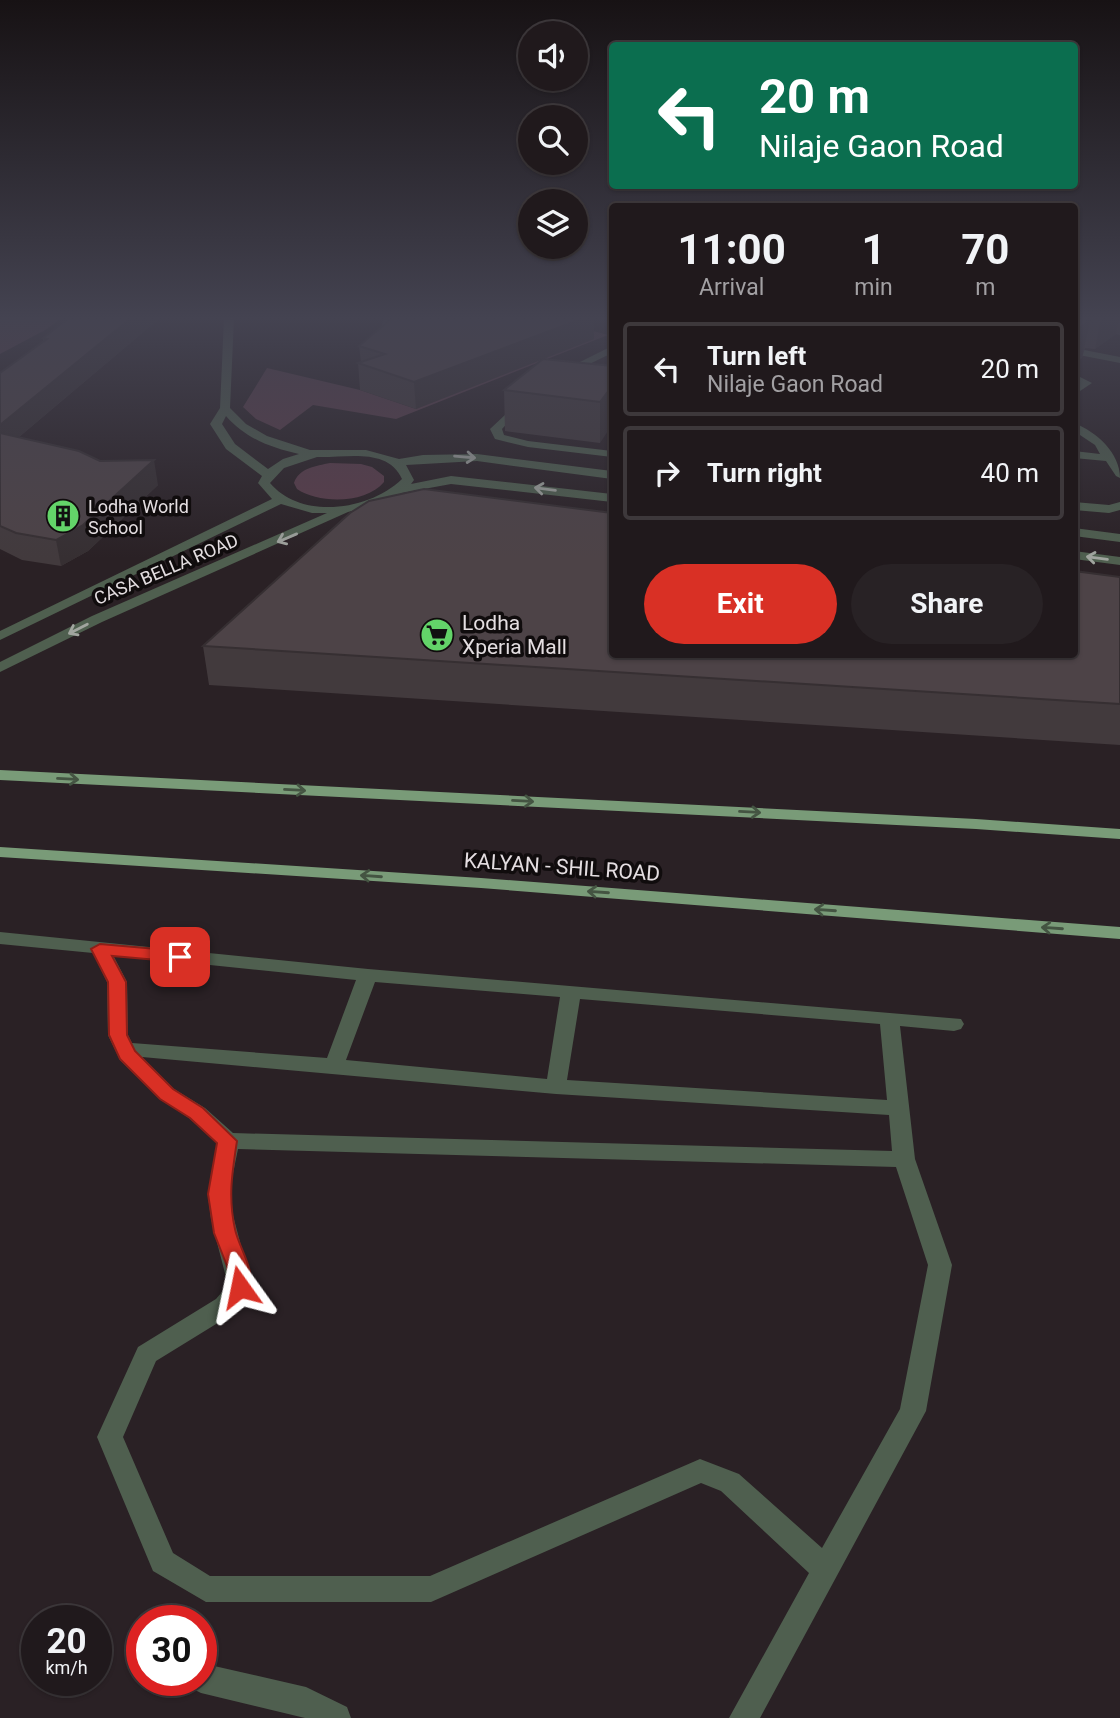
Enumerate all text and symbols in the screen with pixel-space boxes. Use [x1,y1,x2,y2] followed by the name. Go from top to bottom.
[518,21,588,259] map controls
[518,21,588,91] button: sound
[759,68,870,125] text: 20 m
[644,70,735,161] icon: left
[518,105,588,175] button: search
[759,127,1004,165] text: Nilaje Gaon Road
[518,189,588,259] button: layers
[678,225,786,274] text: 11:00
[861,225,886,274] text: 1
[961,225,1009,274] text: 70
[699,274,764,301] text: Arrival
[854,274,893,301] text: min
[975,274,995,301] text: m
[707,341,806,371] text: Turn left
[648,350,686,388] icon: left
[981,354,1039,384] text: 20 m
[707,371,883,398] text: Nilaje Gaon Road
[453,451,476,464] one-way arrow
[648,454,686,492] icon: right
[707,458,822,488] text: Turn right
[981,458,1039,488] text: 40 m
[534,483,557,496] one-way arrow
[88,496,189,538] place label: Lodha World School
[44,497,82,535] building icon: Lodha World School
[91,529,241,609] street label: CASA BELLA ROAD
[276,532,298,545] one-way arrow
[1086,552,1109,565] one-way arrow
[644,564,837,644] button: Exit
[851,564,1043,644] button: Share
[462,611,567,659] place label: Lodha Xperia Mall
[418,616,456,654] supermarket icon: Lodha Xperia Mall
[68,622,89,636] one-way arrow
[56,772,79,785] one-way arrow
[284,783,307,796] one-way arrow
[511,795,534,808] one-way arrow
[738,806,761,819] one-way arrow
[463,848,661,886] street label: KALYAN - SHIL ROAD
[361,869,383,882] one-way arrow
[588,885,610,898] one-way arrow
[814,903,837,916] one-way arrow
[1041,921,1064,934] one-way arrow
[150,927,210,987] pin
[161,938,199,976] icon: arrive
[203,1250,277,1324] position arrow
[126,1605,217,1696] speed limit sign: 30
[46,1621,87,1662] text: 20
[45,1657,88,1678] text: km/h

